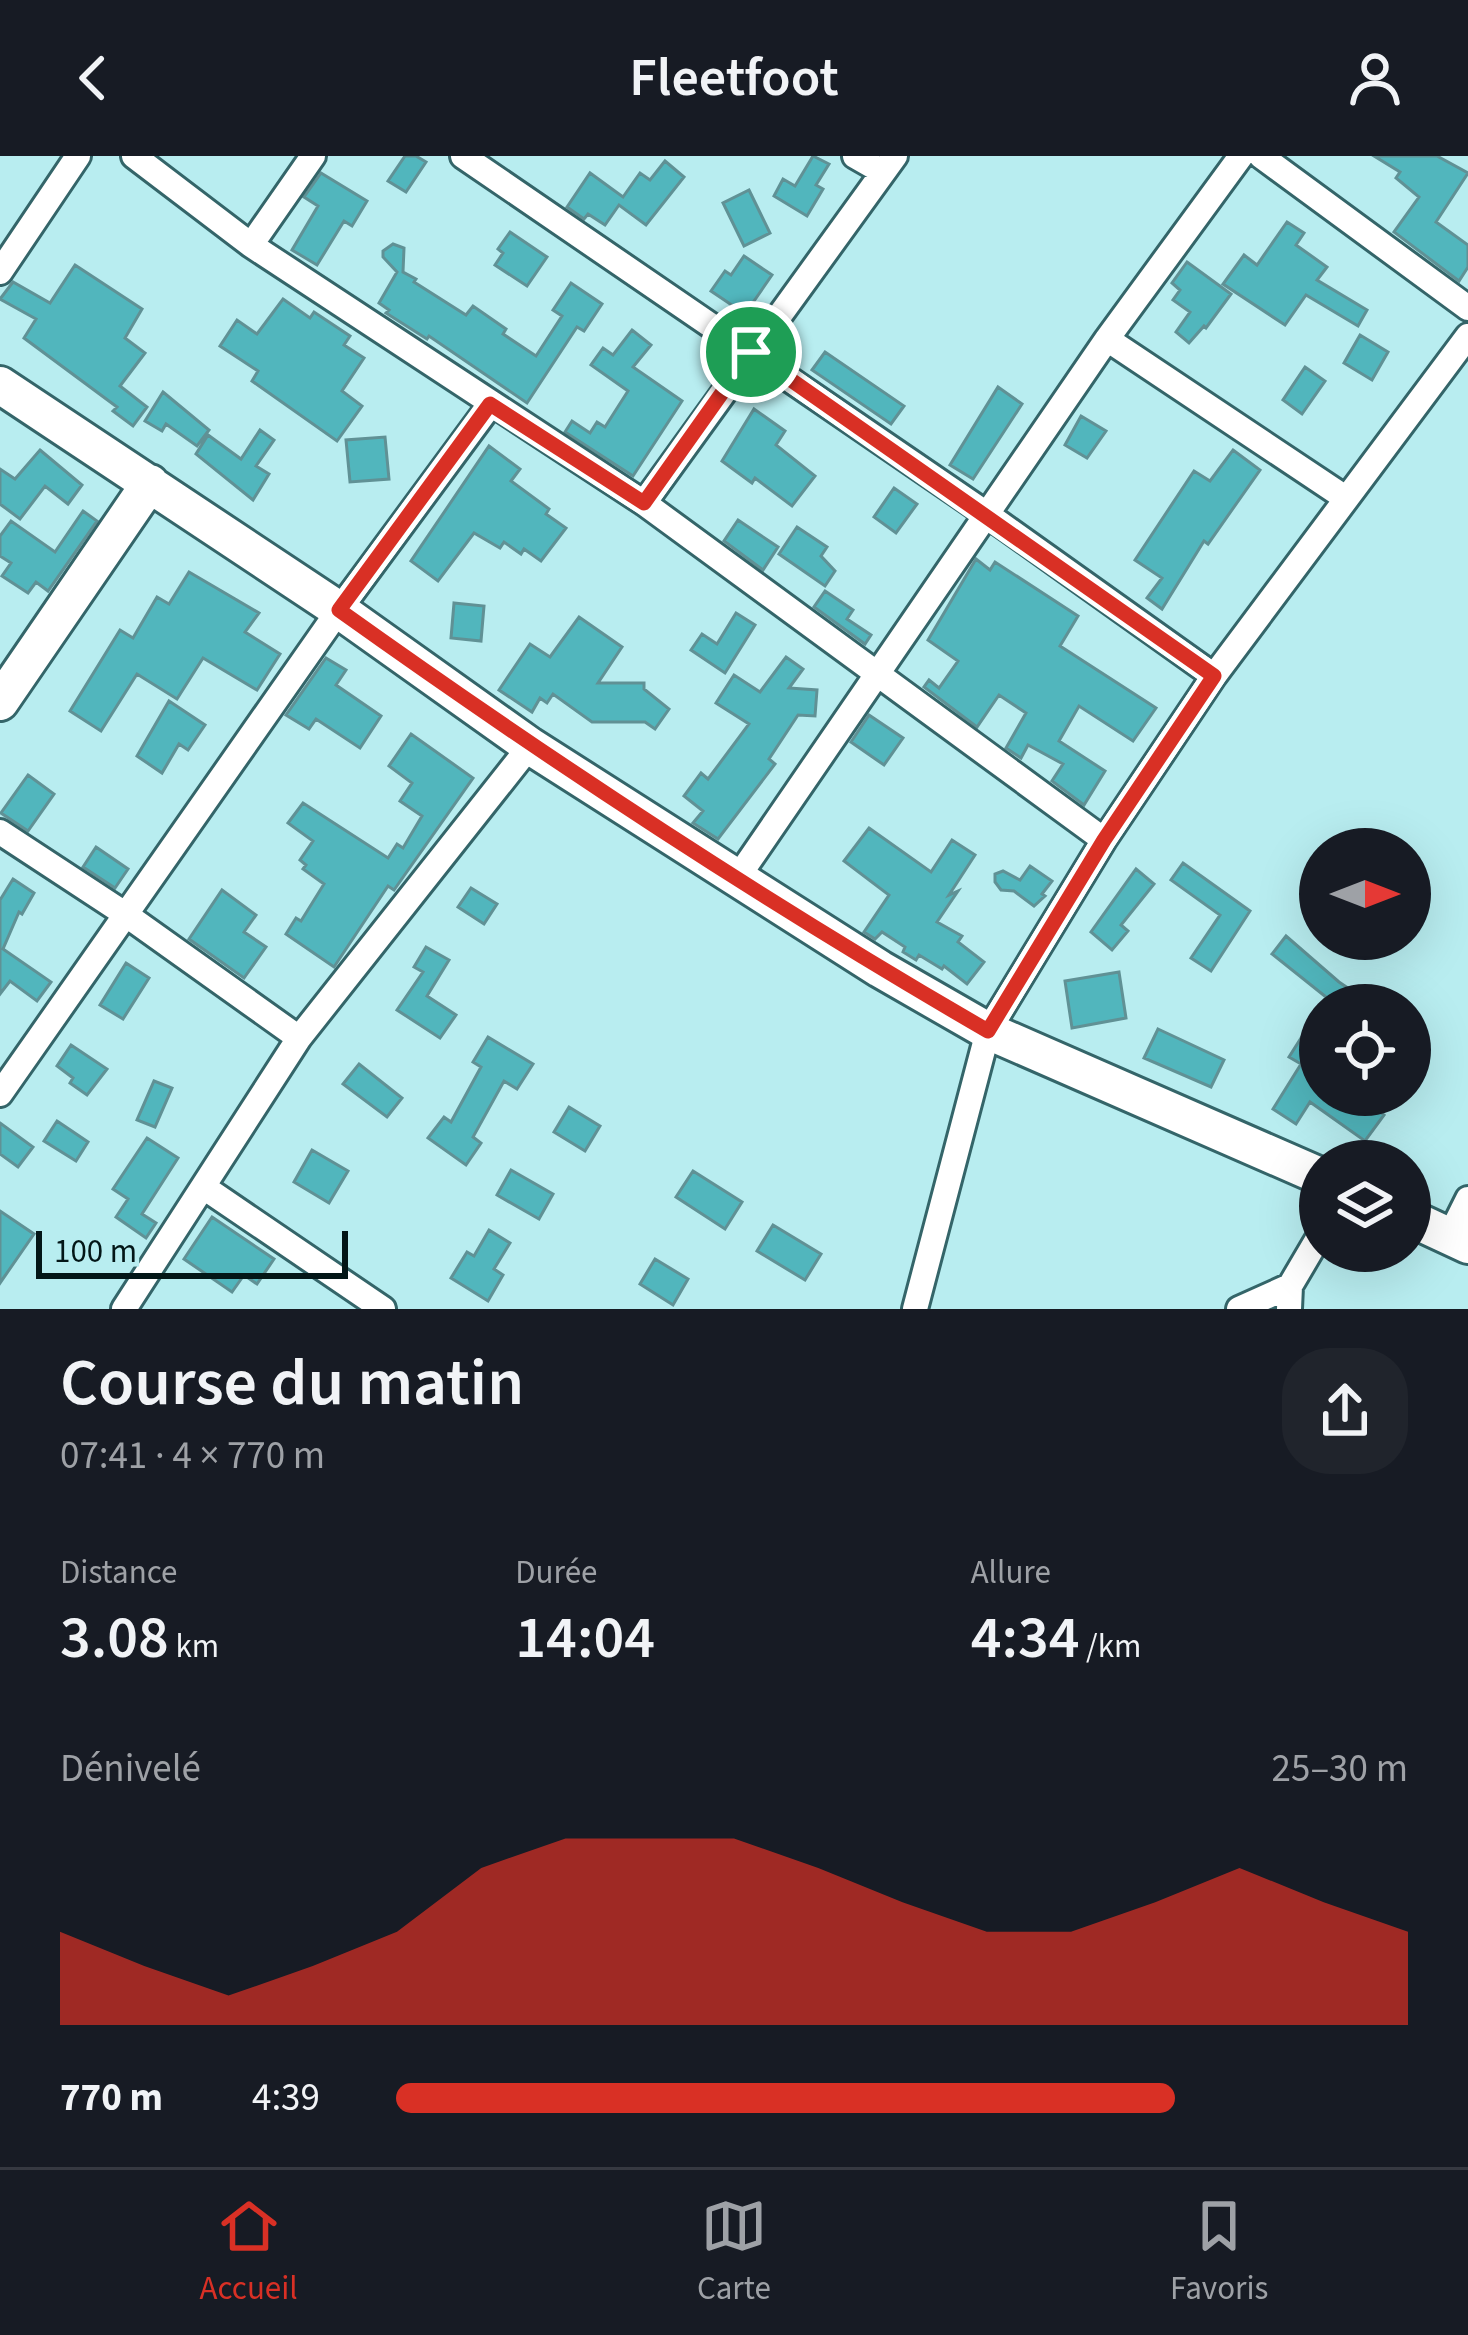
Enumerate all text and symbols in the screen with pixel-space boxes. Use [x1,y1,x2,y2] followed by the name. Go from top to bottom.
[629,40,839,117] text: Fleetfoot
[60,45,126,111] icon: back
[1342,45,1408,111] icon: person
[700,301,802,403] pin
[718,319,784,385] icon: arrive
[1299,828,1431,960] north arrow
[1299,828,1431,1272] map controls
[1299,984,1431,1116] button: locate
[1299,1140,1431,1272] button: layers
[36,1225,348,1278] scale bar
[54,1228,137,1275] text: 100 m
[60,1336,524,1430] text: Course du matin
[1282,1348,1408,1474] button: share
[60,1428,325,1484] text: 07:41 · 4 × 770 m
[60,1549,177,1596] text: Distance
[515,1549,597,1596] text: Durée
[971,1549,1051,1596] text: Allure
[60,1596,169,1681] text: 3.08
[515,1596,655,1681] text: 14:04
[971,1596,1080,1681] text: 4:34
[169,1623,219,1670] text: km
[1080,1623,1141,1670] text: /km
[60,1741,201,1797] text: Dénivelé
[1272,1741,1408,1797] text: 25–30 m
[60,2070,163,2126] text: 770 m
[252,2070,320,2126] text: 4:39
[200,2193,298,2312] tab: Accueil
[697,2193,771,2312] tab: Carte
[1170,2193,1268,2312] tab: Favoris

